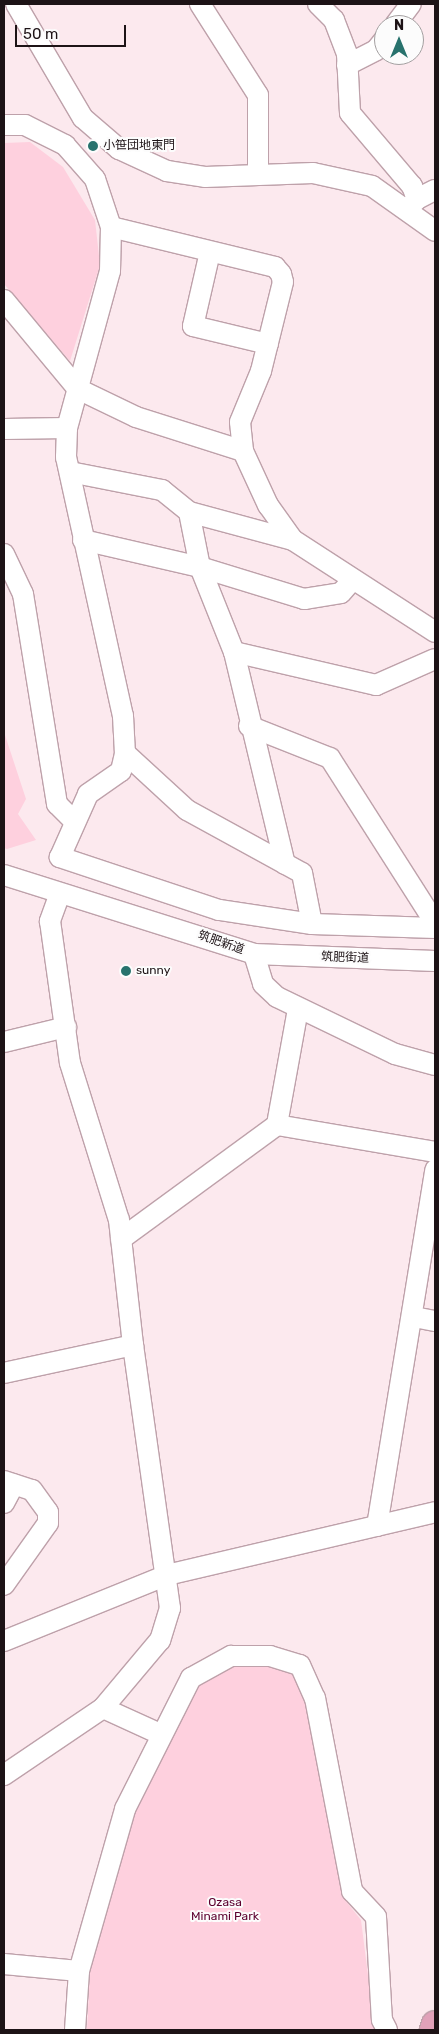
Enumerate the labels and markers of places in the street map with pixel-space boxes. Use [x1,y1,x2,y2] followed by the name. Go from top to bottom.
[103,139,175,153] place label: 小笹団地東門
[87,140,99,152] marker: 小笹団地東門
[136,964,170,978] place label: sunny
[120,965,132,977] marker: sunny

